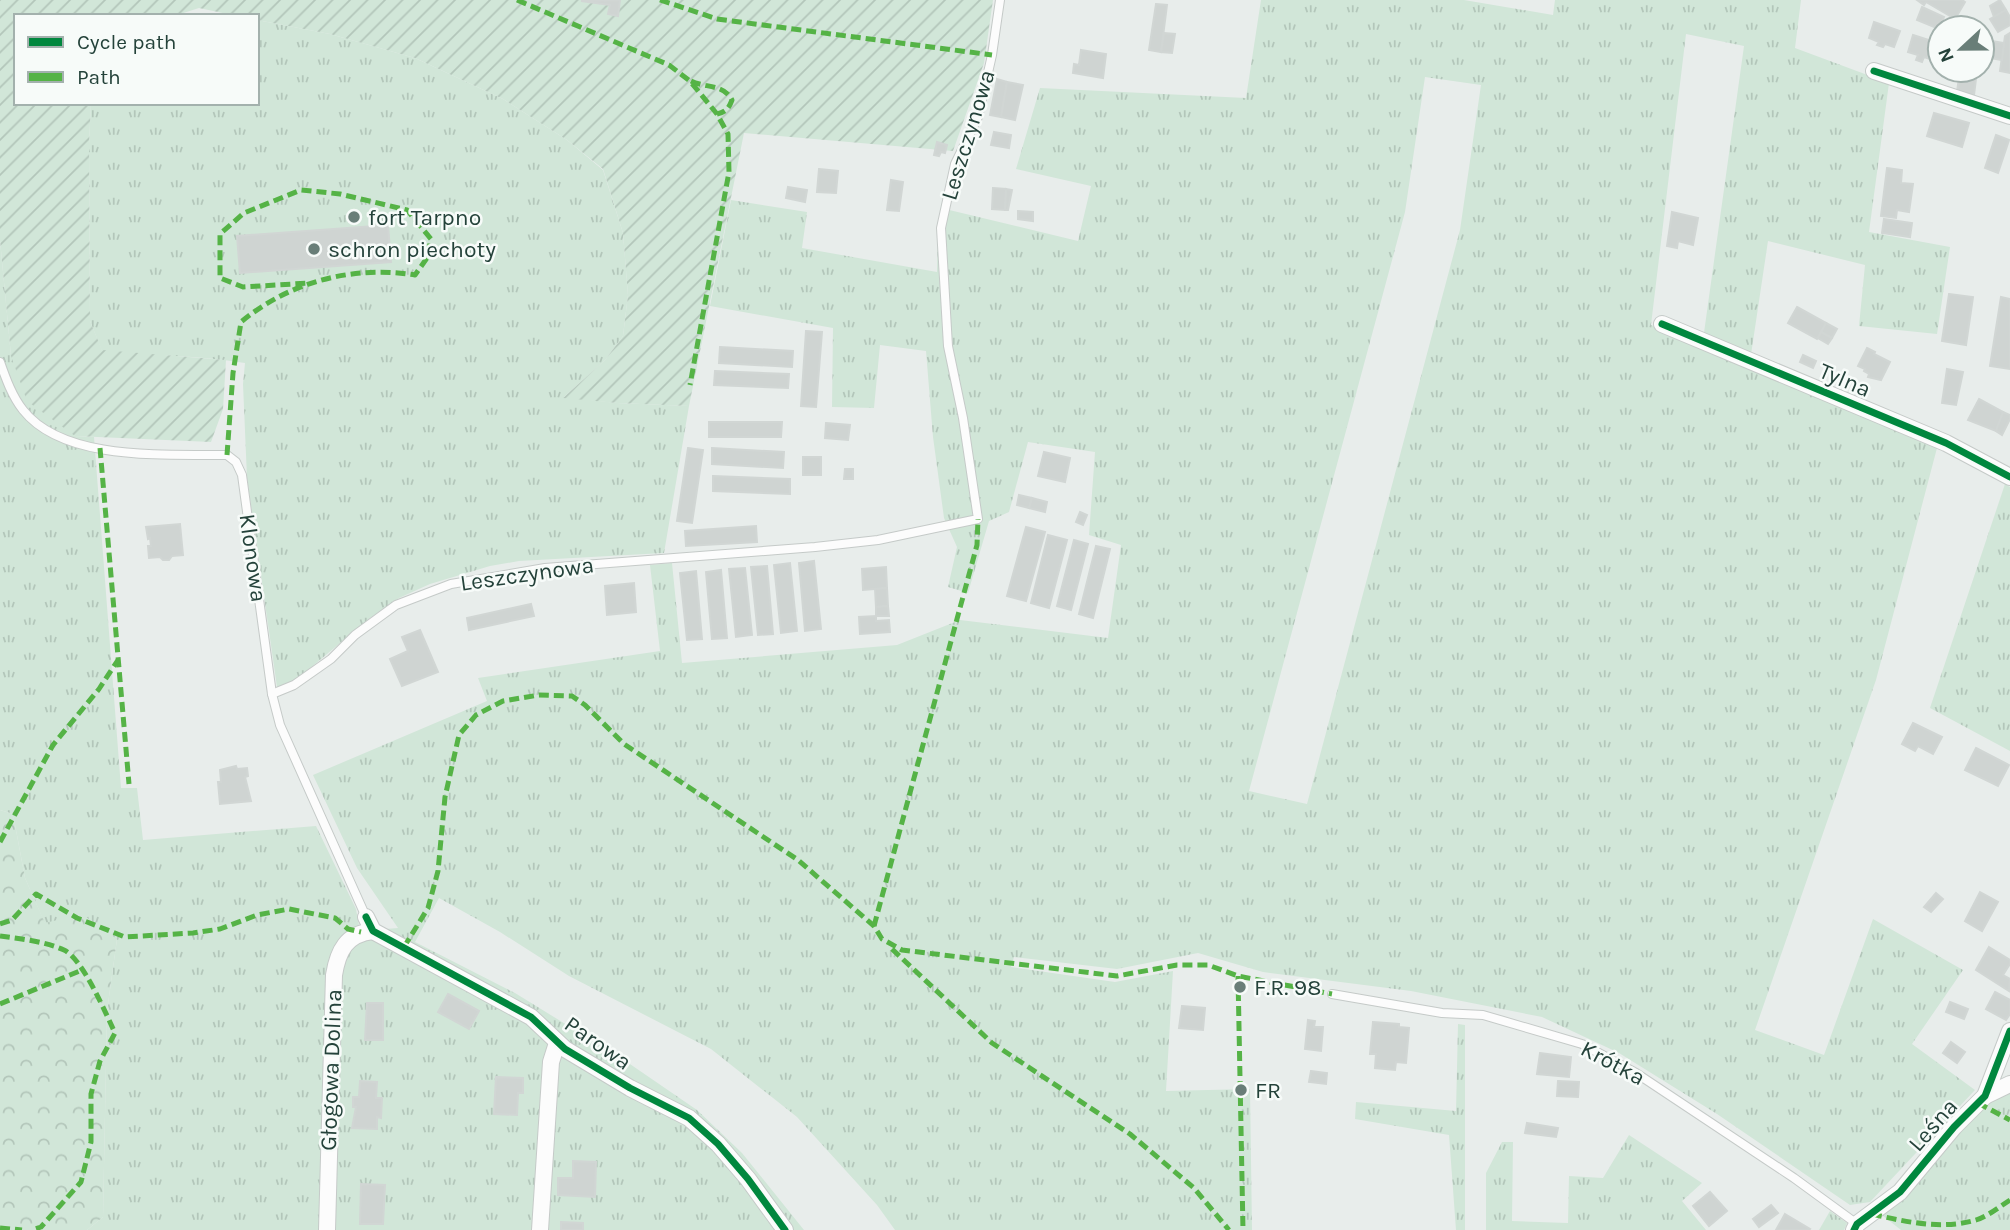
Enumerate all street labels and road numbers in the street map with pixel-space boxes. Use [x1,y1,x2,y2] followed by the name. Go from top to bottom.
[935,67,1001,203] street label: Leszczynowa
[1815,357,1875,403] street label: Tylna
[233,512,273,604] street label: Klonowa
[458,551,596,597] street label: Leszczynowa
[315,989,347,1151] street label: Głogowa Dolina
[559,1010,637,1076] street label: Parowa
[1576,1035,1650,1091] street label: Krótka
[1903,1093,1963,1157] street label: Leśna

